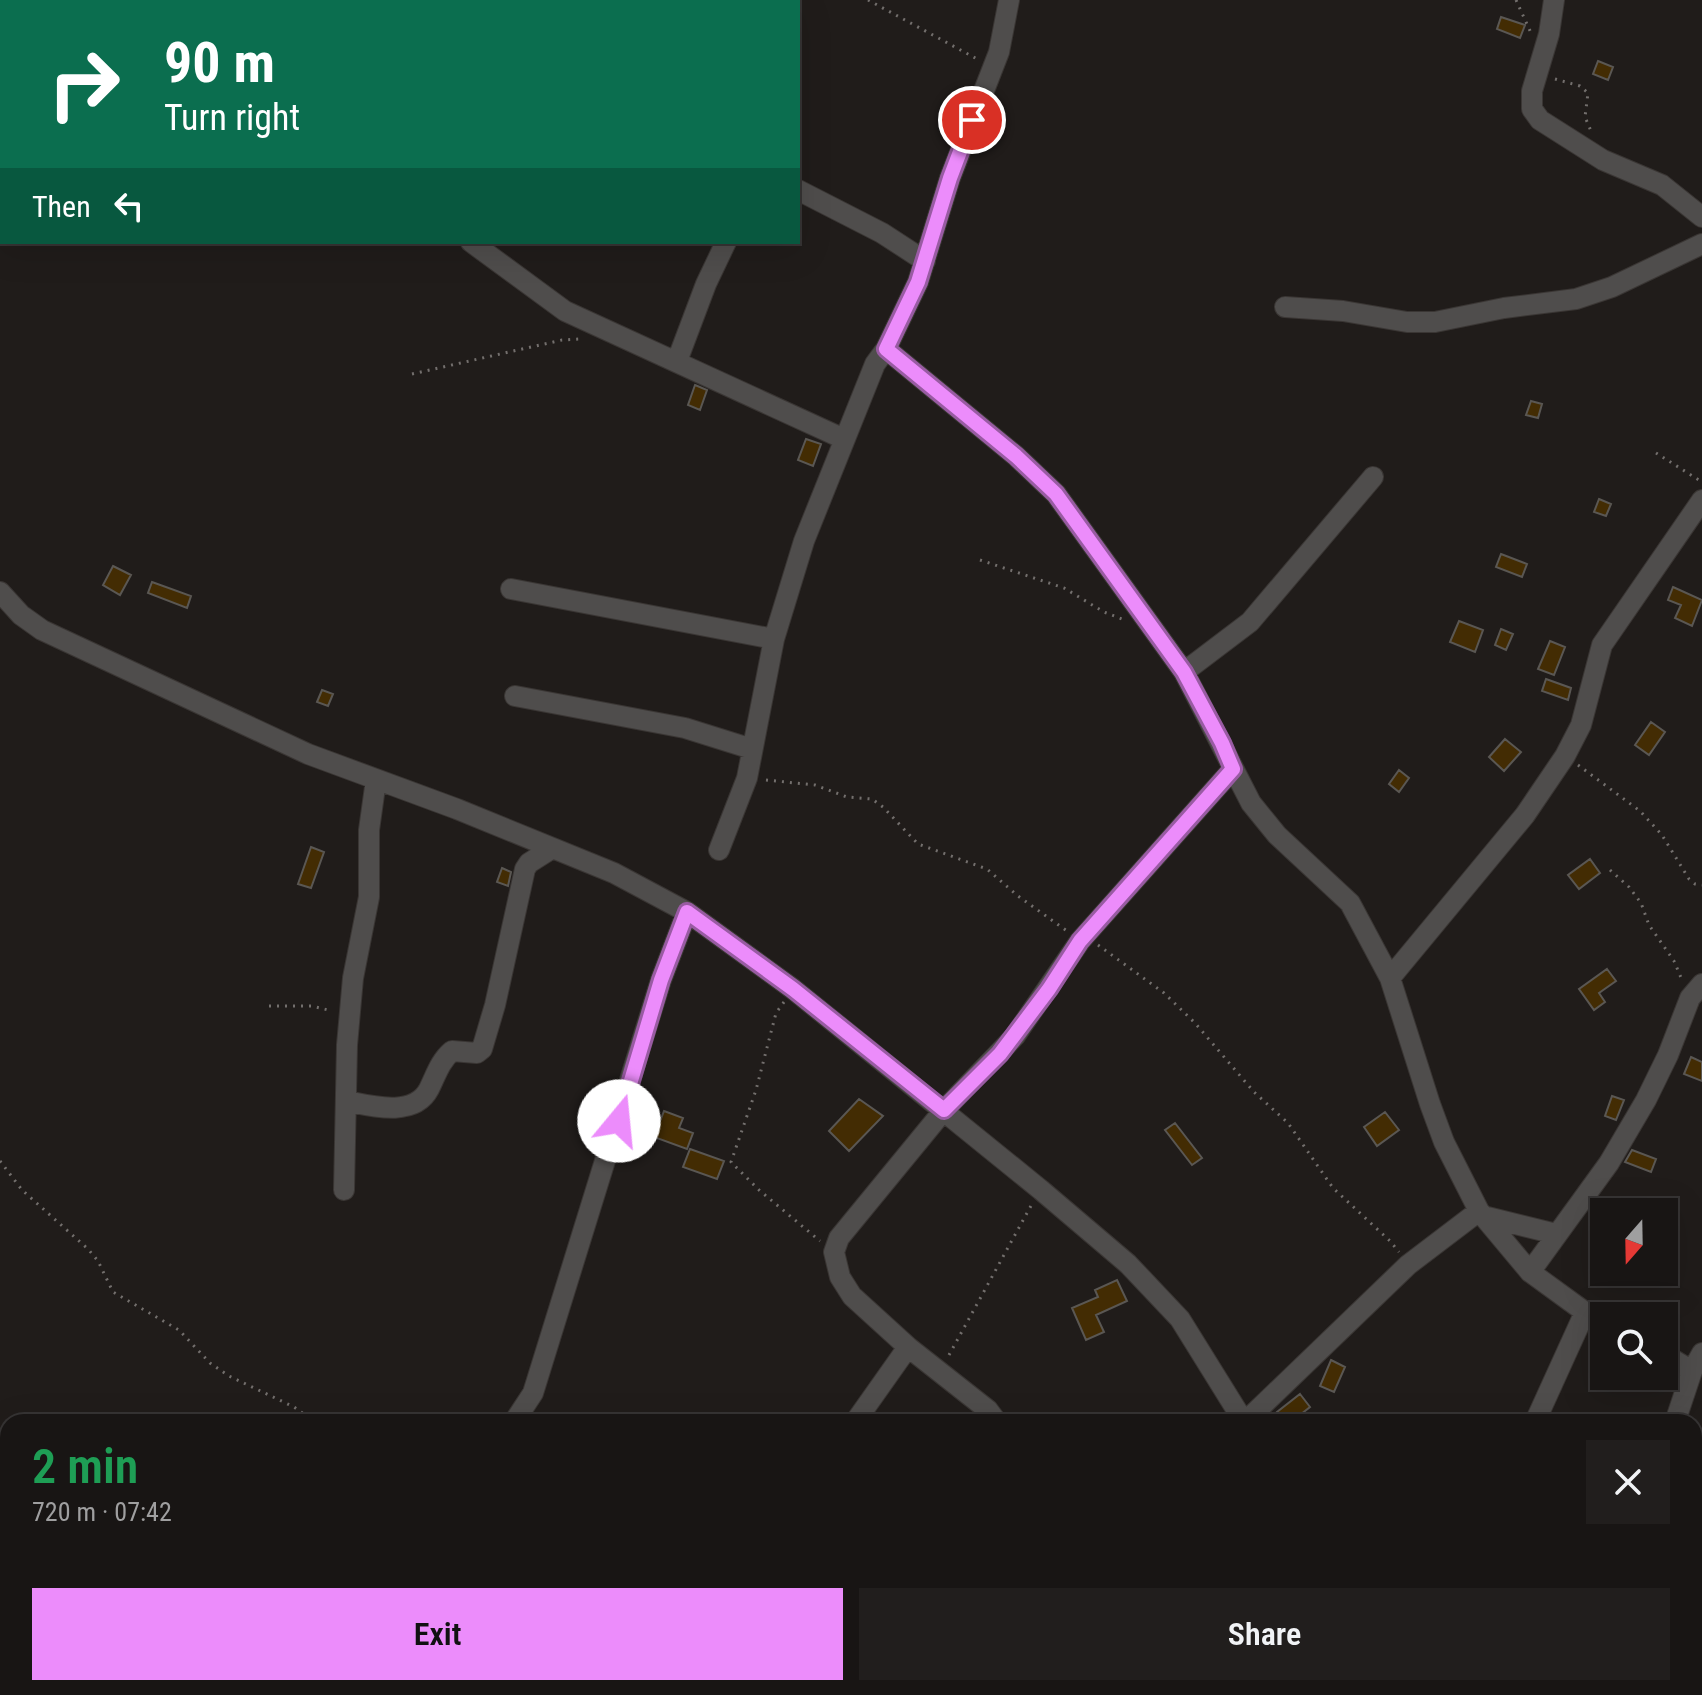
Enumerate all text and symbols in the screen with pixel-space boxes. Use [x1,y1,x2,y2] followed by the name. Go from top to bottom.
[164,30,275,96] text: 90 m
[32,32,136,136] icon: right
[938,86,1006,154] pin
[164,97,300,139] text: Turn right
[950,98,994,142] icon: arrive
[107,184,151,228] icon: left
[32,189,91,224] text: Then
[577,1079,661,1163] position arrow
[1590,1198,1678,1286] north arrow
[1590,1198,1678,1390] map controls
[1590,1302,1678,1390] button: search
[32,1438,138,1495] text: 2 min
[1586,1440,1670,1524] button: close
[32,1497,172,1527] text: 720 m · 07:42
[32,1588,843,1680] button: Exit
[859,1588,1670,1680] button: Share

